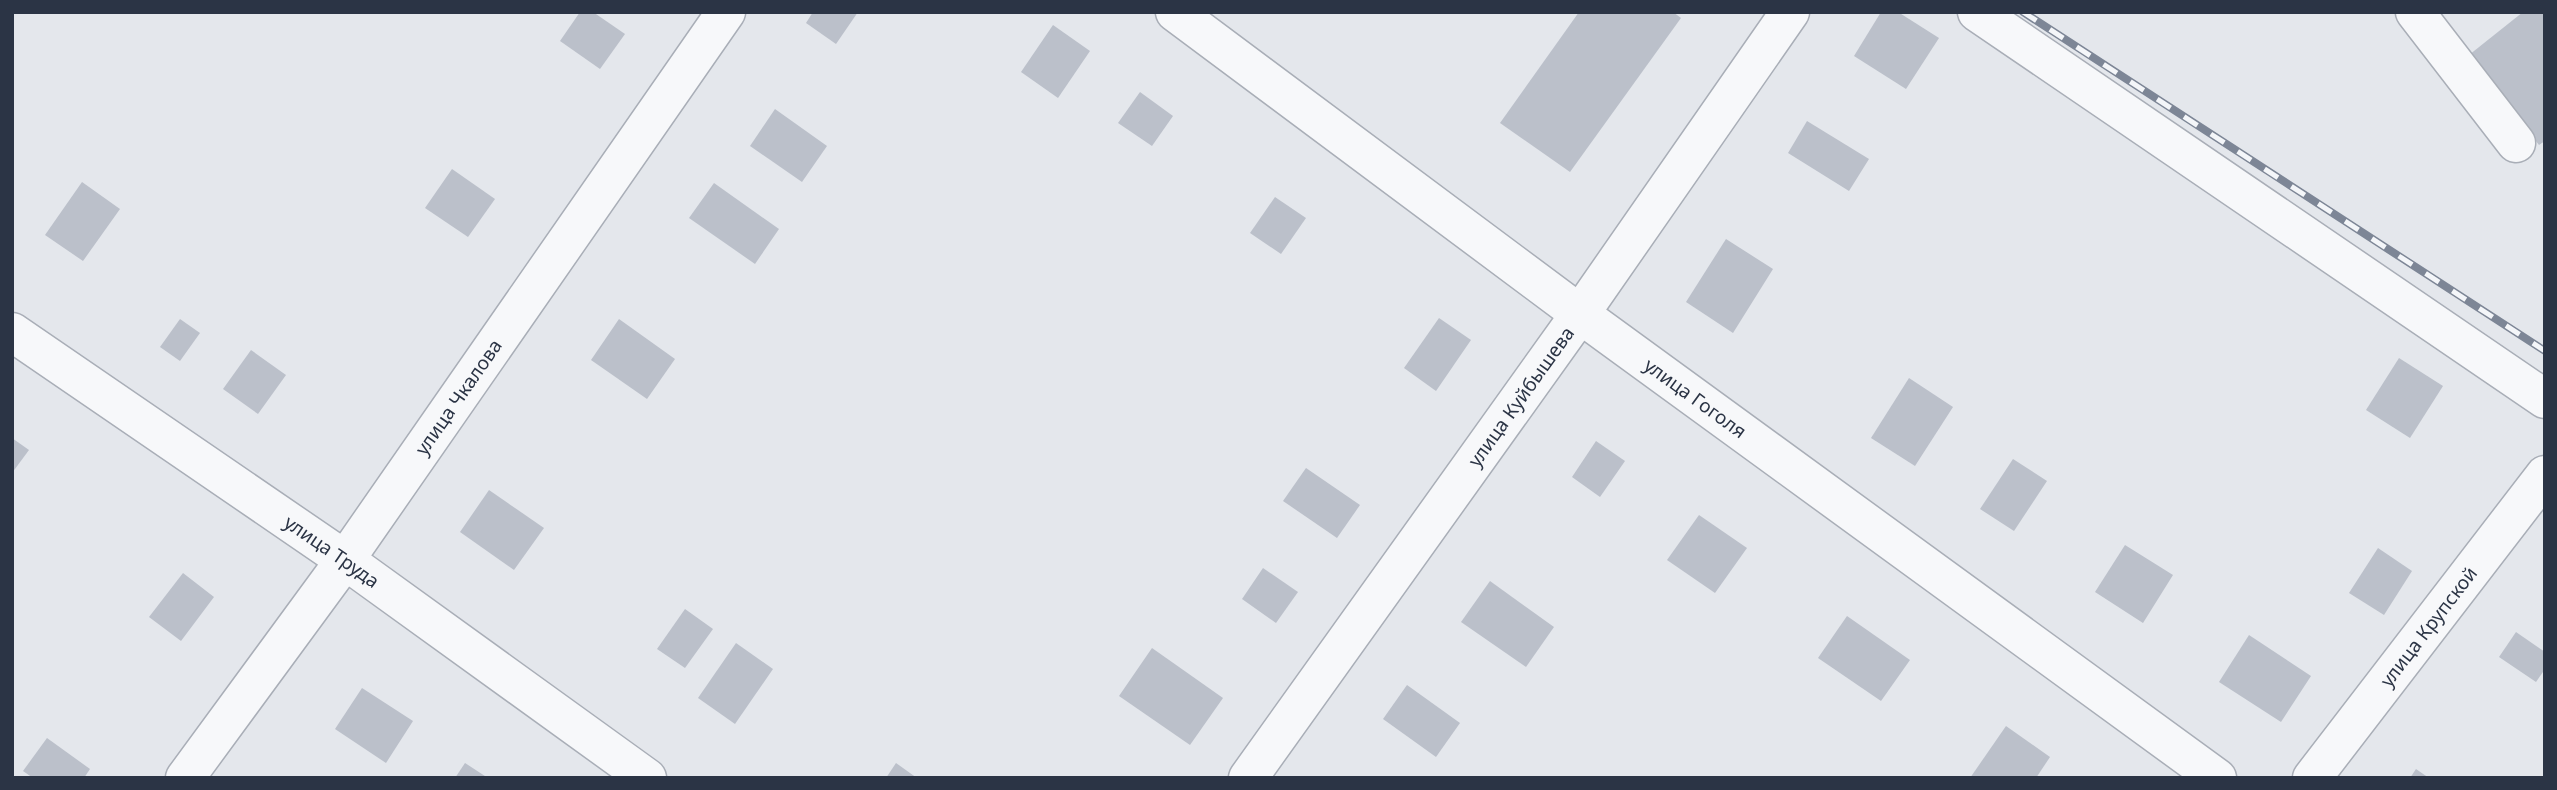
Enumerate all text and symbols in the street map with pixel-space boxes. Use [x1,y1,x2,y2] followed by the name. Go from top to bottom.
[1462,321,1580,472] street label: улица Куйбышева
[409,334,508,460] street label: улица Чкалова
[1639,352,1752,444] street label: улица Гоголя
[279,509,385,594] street label: улица Труда
[2374,561,2483,692] street label: улица Крупской

